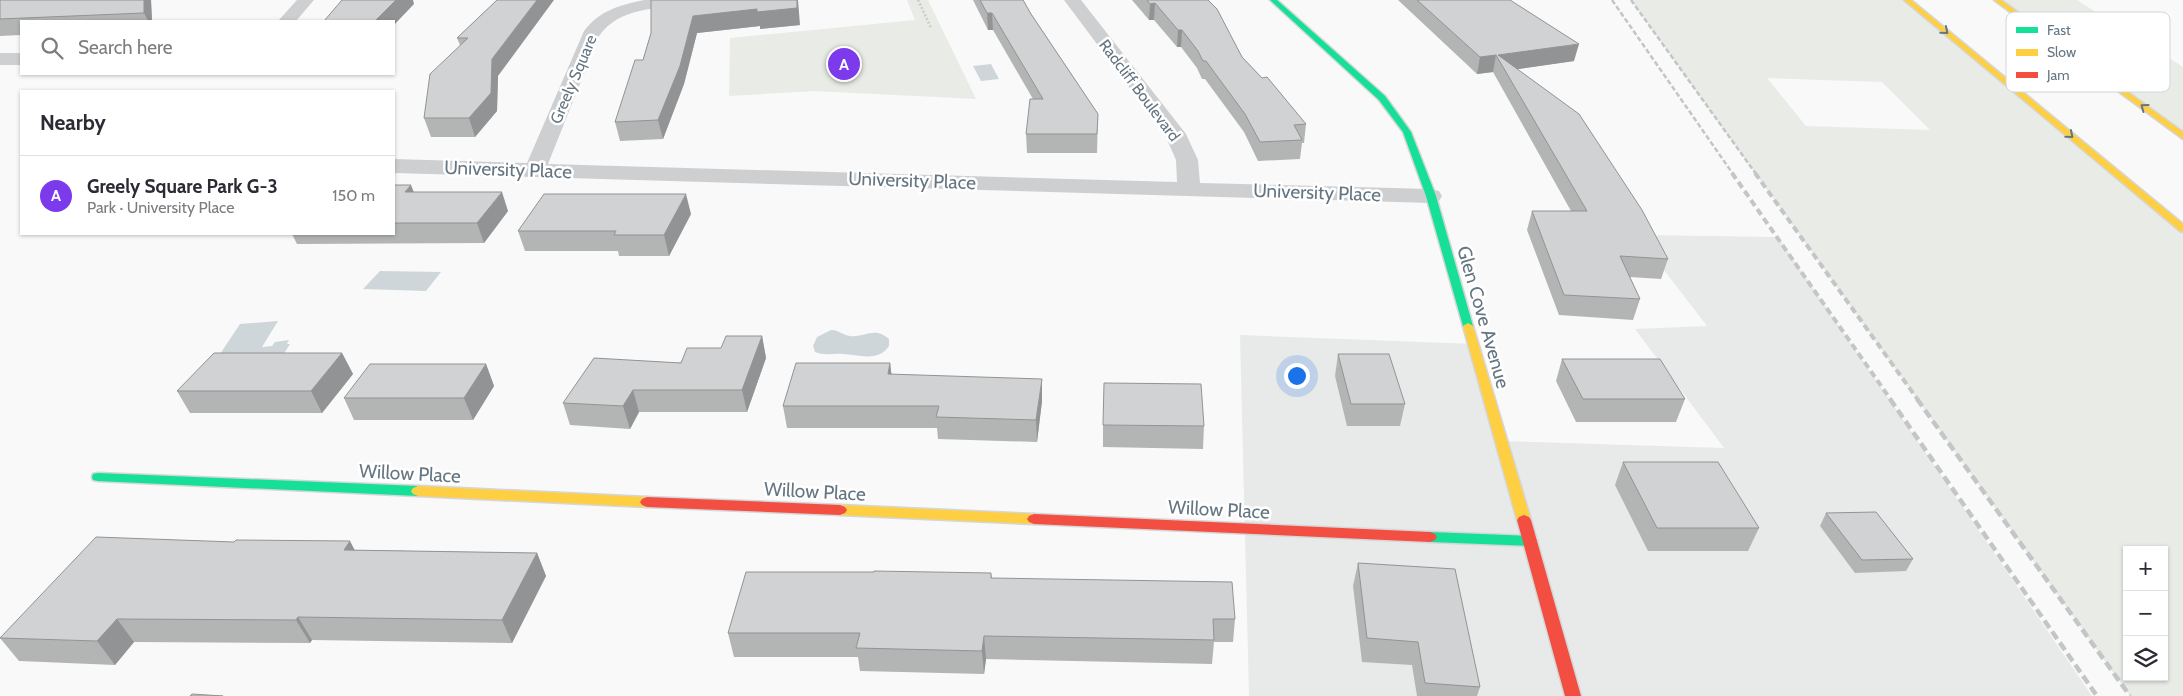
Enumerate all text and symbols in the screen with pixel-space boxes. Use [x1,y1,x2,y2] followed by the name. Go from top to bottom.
[2006,12,2170,92] legend
[20,20,395,75] search box
[2047,21,2071,39] text: Fast
[1939,26,1948,34] one-way arrow
[546,32,601,126] street label: Greely Square
[38,34,66,62] icon: search
[78,36,172,59] text: Search here
[1095,36,1184,145] street label: Radcliff Boulevard
[2047,43,2076,61] text: Slow
[828,45,860,83] pin: A
[2046,66,2069,84] text: Jam
[2141,105,2150,113] one-way arrow
[40,110,106,135] text: Nearby
[2064,130,2073,138] one-way arrow
[444,156,573,183] street label: University Place
[848,167,977,194] street label: University Place
[87,175,278,198] text: Greely Square Park G-3
[1253,179,1382,206] street label: University Place
[51,186,61,205] text: A
[332,186,375,205] text: 150 m
[87,198,234,217] text: Park · University Place
[1452,243,1515,391] street label: Glen Cove Avenue
[1284,363,1310,389] your location
[359,459,462,488] street label: Willow Place
[764,477,867,506] street label: Willow Place
[1168,495,1271,524] street label: Willow Place
[2123,546,2168,681] map controls
[2123,546,2168,591] button: +
[2123,591,2168,636] button: −
[2123,636,2168,681] button: layers

